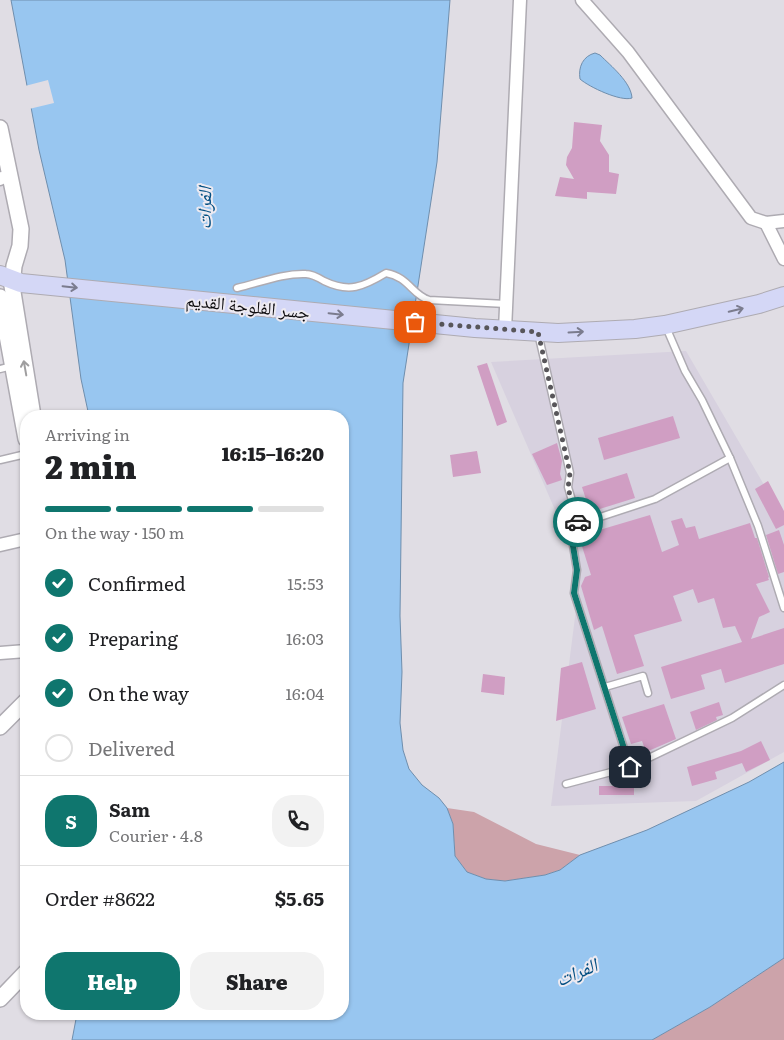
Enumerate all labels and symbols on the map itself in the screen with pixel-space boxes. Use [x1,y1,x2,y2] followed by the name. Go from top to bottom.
[189,185,217,230] water label: الفرات
[61,283,77,292] one-way arrow
[185,285,311,325] street label: جسر الفلوجة القديم
[394,301,436,343] pin
[728,305,744,314] one-way arrow
[327,309,343,319] one-way arrow
[567,328,583,337] one-way arrow
[19,361,29,377] one-way arrow
[553,497,603,547] courier
[609,746,651,788] pin
[551,949,603,992] water label: الفرات

